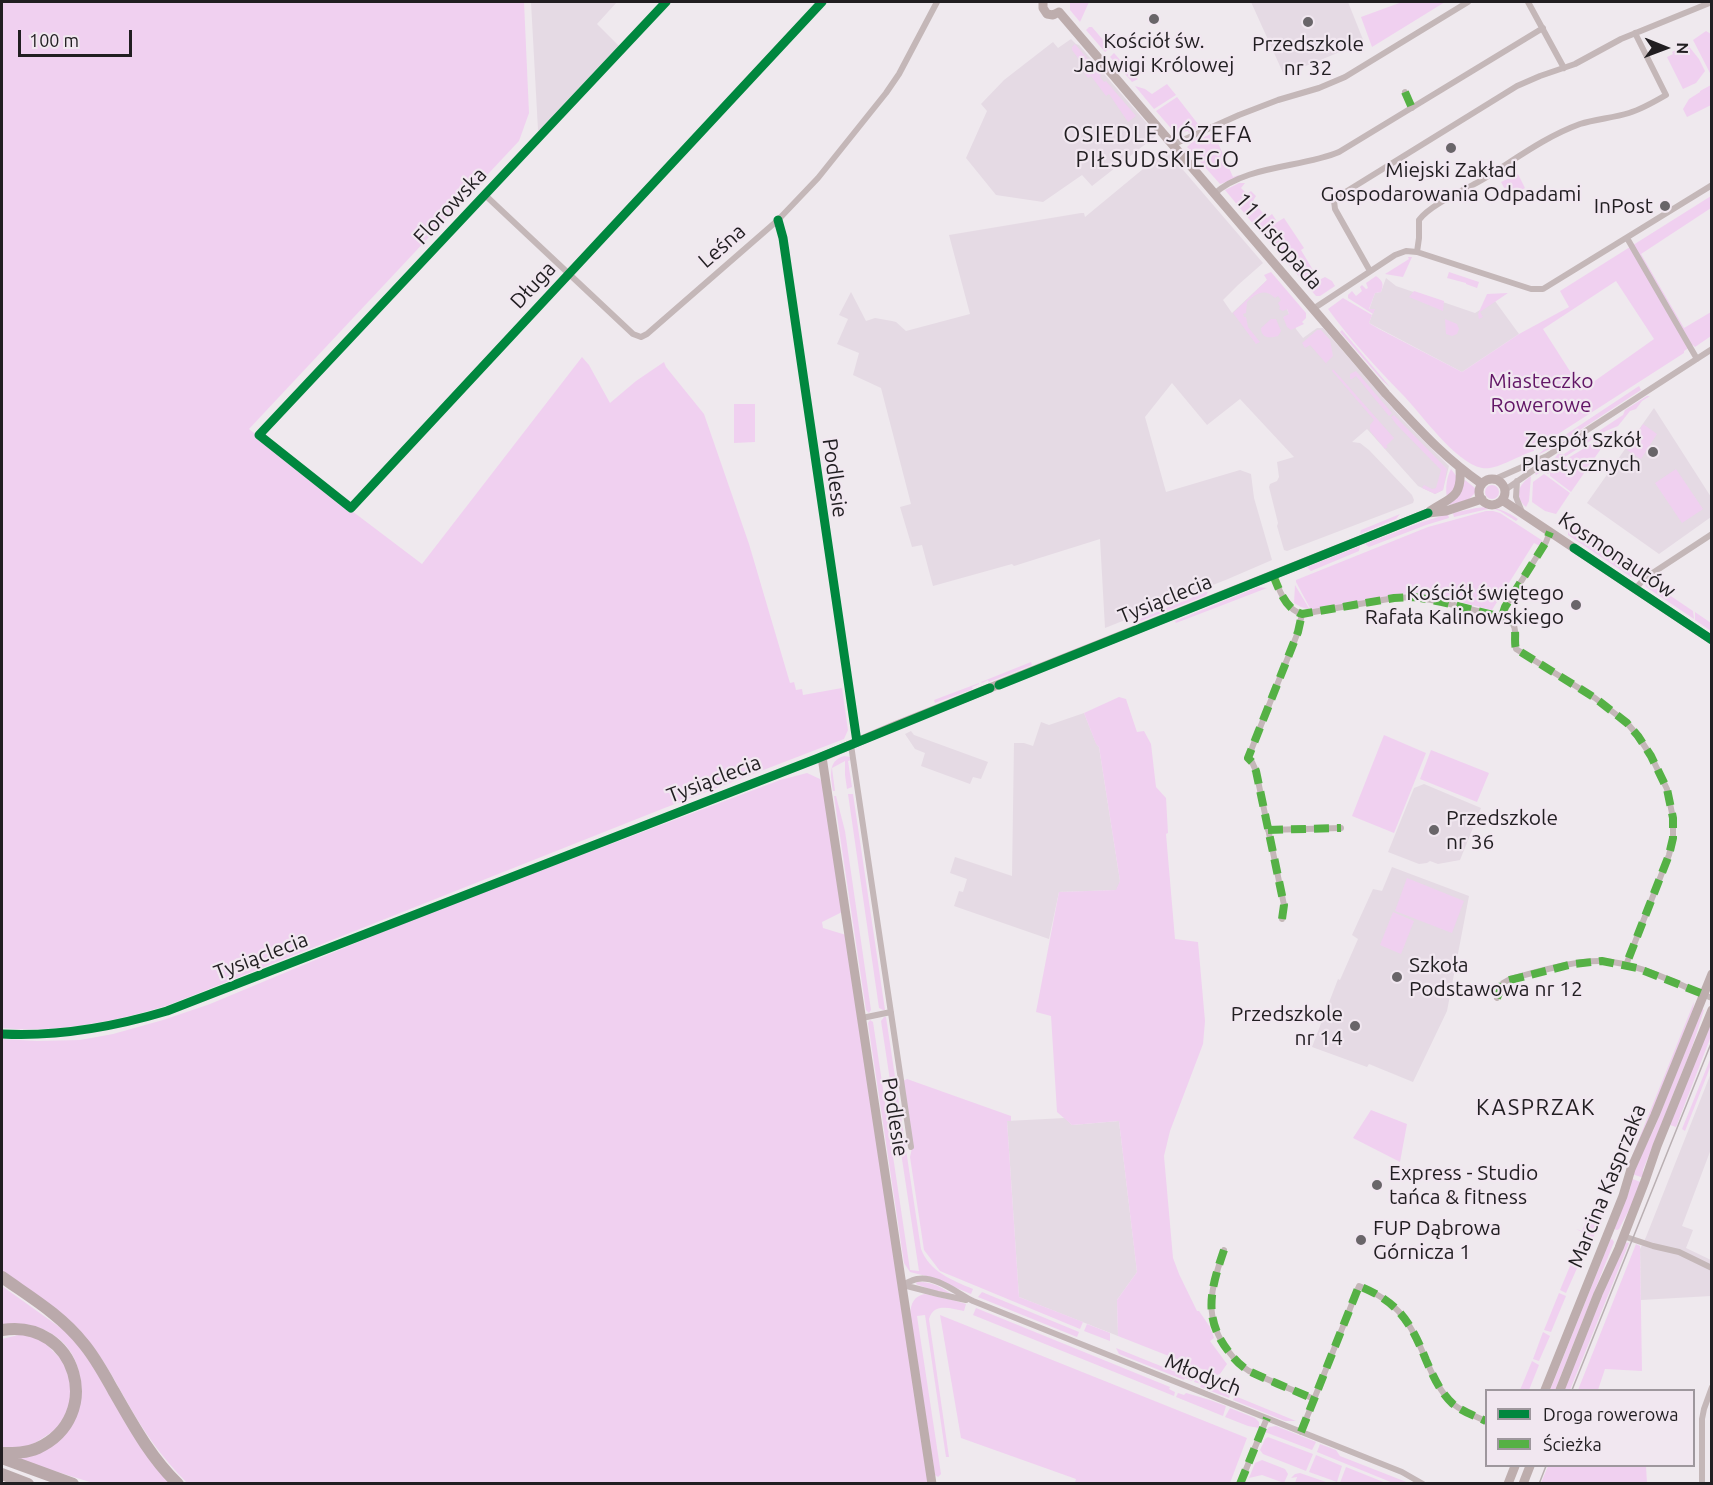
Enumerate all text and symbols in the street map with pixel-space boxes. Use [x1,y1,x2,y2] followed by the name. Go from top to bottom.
[1147,12,1161,26] marker: Kościół św. Jadwigi Królowej
[1301,15,1315,29] marker: Przedszkole nr 32
[21,18,135,56] scale bar
[1635,18,1695,78] north arrow
[1074,28,1234,78] place label: Kościół św. Jadwigi Królowej
[29,30,79,50] text: 100 m
[1252,31,1364,81] place label: Przedszkole nr 32
[1674,42,1692,54] text: N
[1063,122,1253,174] district label: OSIEDLE JÓZEFA PIŁSUDSKIEGO
[1444,141,1458,155] marker: Miejski Zakład Gospodarowania Odpadami
[1321,157,1581,207] place label: Miejski Zakład Gospodarowania Odpadami
[408,162,492,250] street label: Florowska
[1230,187,1328,295] street label: 11 Listopada
[1594,193,1653,219] place label: InPost
[1658,199,1672,213] marker: InPost
[693,219,751,273] street label: Leśna
[505,256,561,314] street label: Długa
[1489,368,1593,418] park label: Miasteczko Rowerowe
[1522,427,1641,477] place label: Zespół Szkół Plastycznych
[817,437,853,519] street label: Podlesie
[1646,445,1660,459] marker: Zespół Szkół Plastycznych
[1554,507,1680,603] street label: Kosmonautów
[1114,569,1216,629] street label: Tysiąclecia
[1365,580,1564,630] place label: Kościół świętego Rafała Kalinowskiego
[1569,598,1583,612] marker: Kościół świętego Rafała Kalinowskiego
[663,750,765,808] street label: Tysiąclecia
[1446,805,1558,855] place label: Przedszkole nr 36
[1427,823,1441,837] marker: Przedszkole nr 36
[210,927,312,985] street label: Tysiąclecia
[1409,952,1583,1002] place label: Szkoła Podstawowa nr 12
[1390,970,1404,984] marker: Szkoła Podstawowa nr 12
[1231,1001,1343,1051] place label: Przedszkole nr 14
[1348,1019,1362,1033] marker: Przedszkole nr 14
[876,1076,914,1158] street label: Podlesie
[1476,1095,1596,1121] district label: KASPRZAK
[1563,1101,1651,1271] street label: Marcina Kasprzaka
[1389,1160,1538,1210] place label: Express - Studio tańca & fitness
[1370,1178,1384,1192] marker: Express - Studio tańca & fitness
[1373,1215,1501,1265] place label: FUP Dąbrowa Górnicza 1
[1354,1233,1368,1247] marker: FUP Dąbrowa Górnicza 1
[1161,1348,1245,1402] street label: Młodych
[1485,1389,1695,1467] legend
[1543,1404,1679,1424] text: Droga rowerowa
[1543,1434,1602,1454] text: Ścieżka

